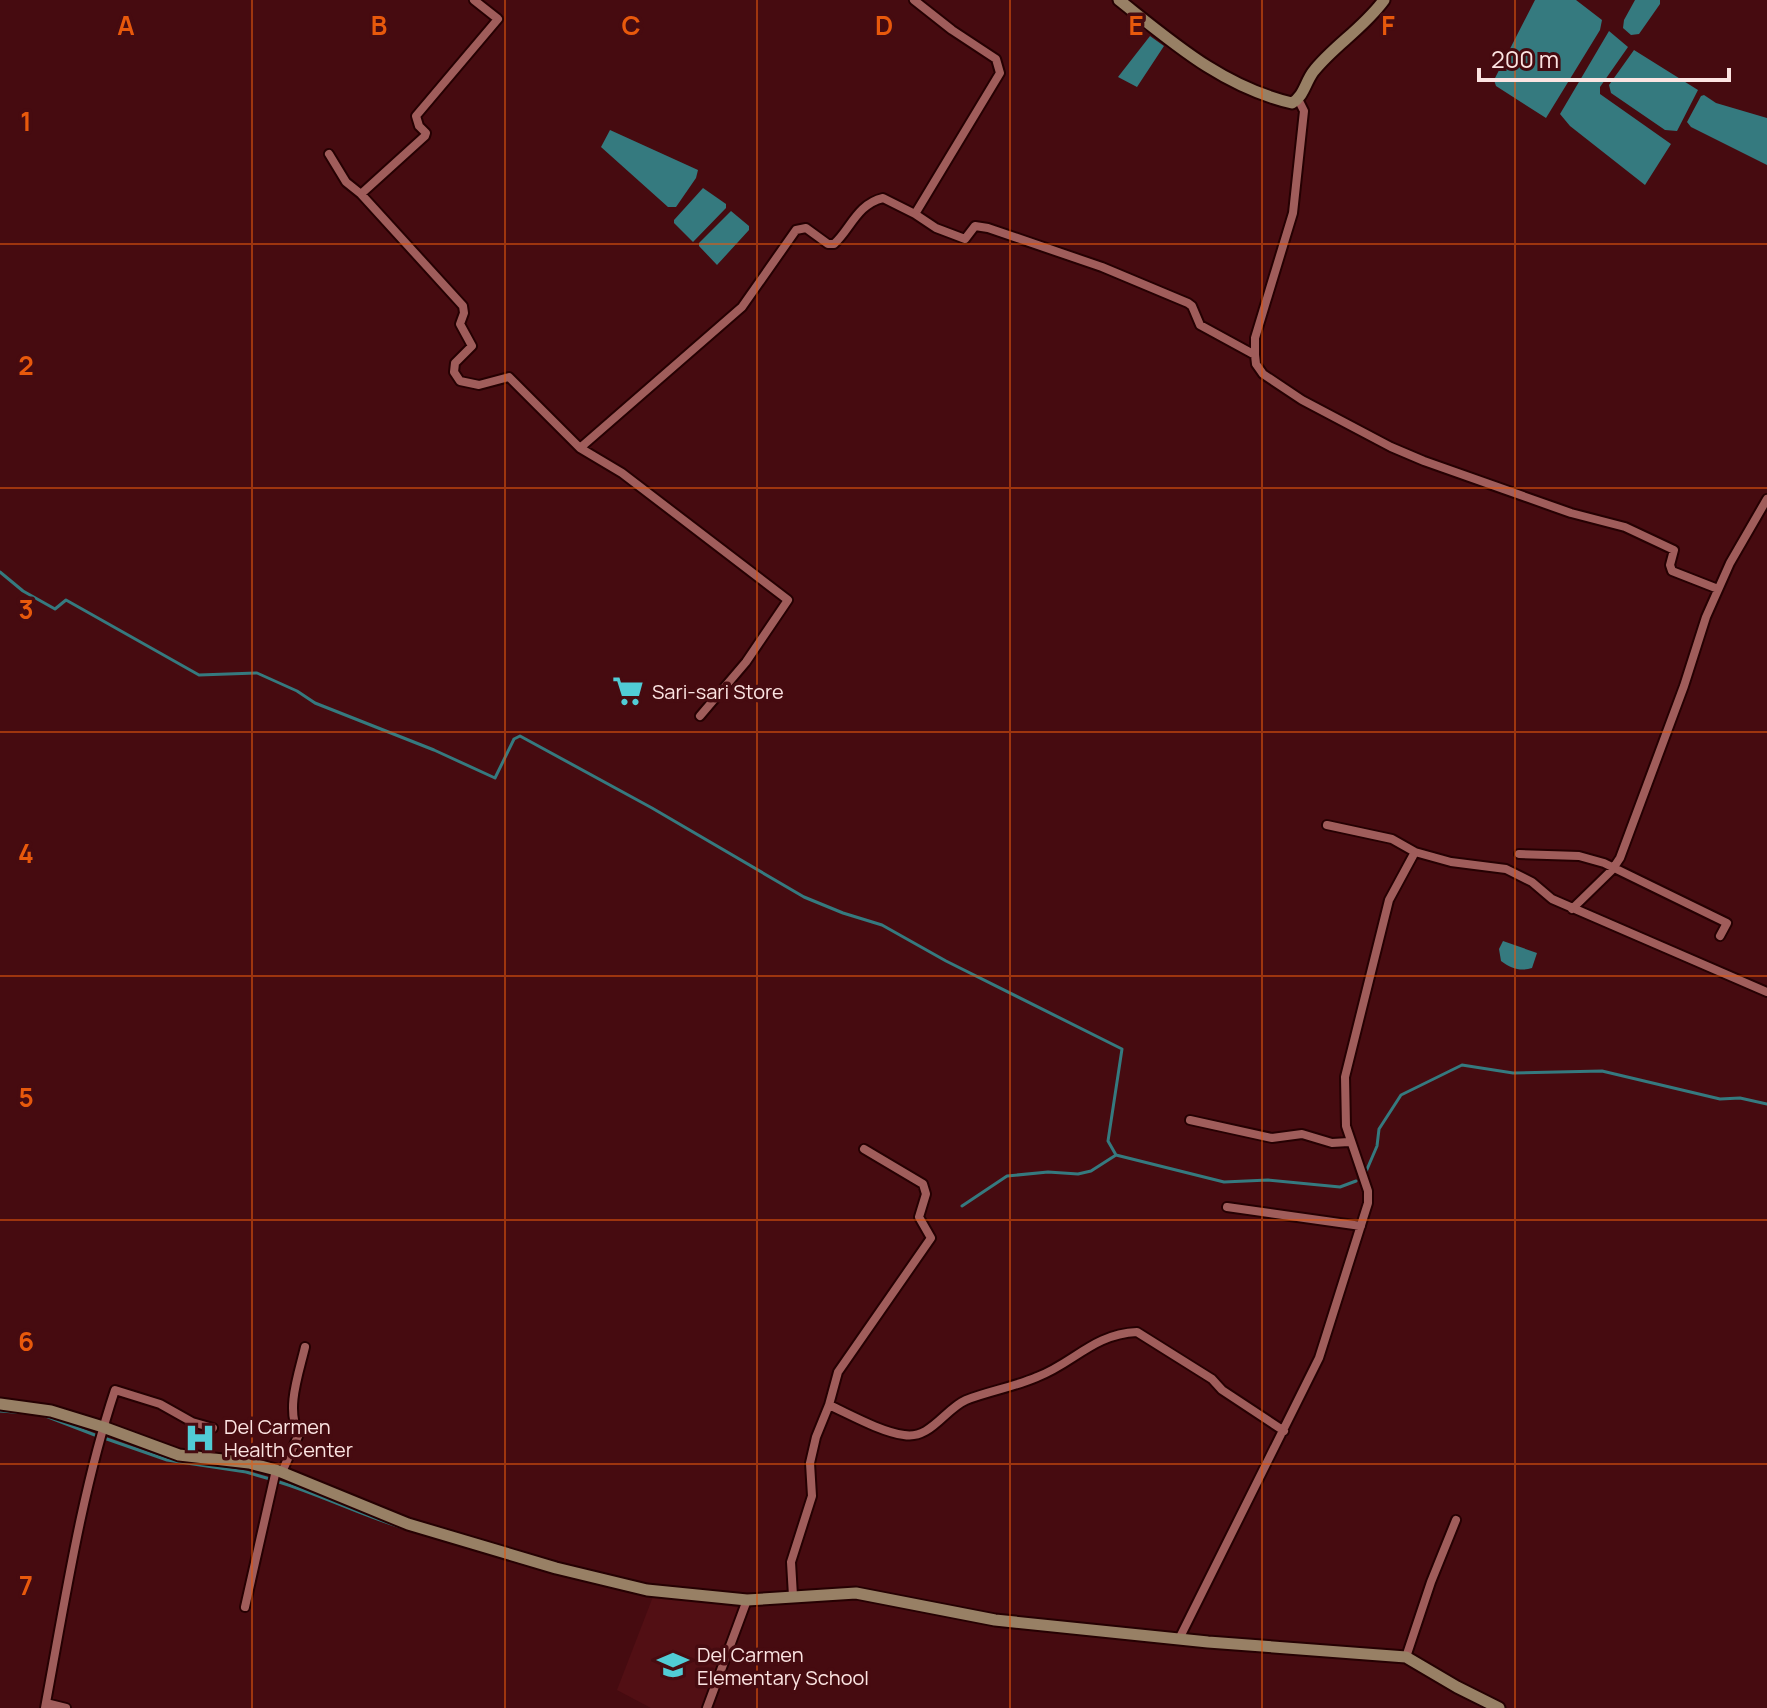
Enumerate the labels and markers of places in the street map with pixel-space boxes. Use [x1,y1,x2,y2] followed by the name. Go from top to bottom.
[611,674,645,708] supermarket icon: Sari-sari Store
[652,678,784,705] place label: Sari-sari Store
[224,1413,353,1463] place label: Del Carmen Health Center
[183,1421,217,1455] hospital icon: Del Carmen Health Center
[697,1641,869,1691] place label: Del Carmen Elementary School
[656,1648,690,1682] school or university icon: Del Carmen Elementary School

